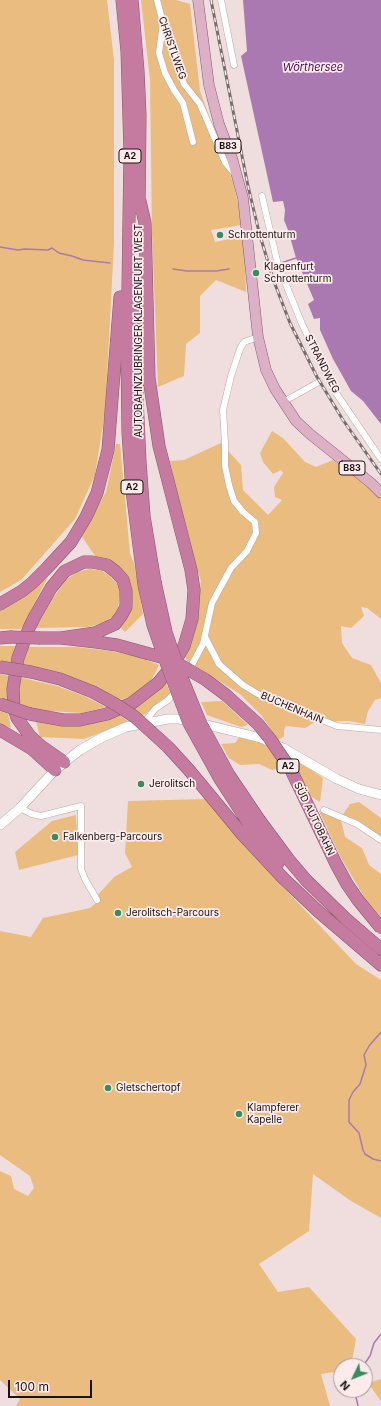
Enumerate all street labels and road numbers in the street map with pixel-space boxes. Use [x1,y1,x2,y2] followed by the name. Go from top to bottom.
[156,15,188,81] street label: CHRISTLWEG
[215,139,241,153] road number: B83
[119,149,141,163] road number: A2
[133,224,145,438] street label: AUTOBAHNZUBRINGER KLAGENFURT WEST
[302,333,342,395] street label: STRANDWEG
[339,461,365,475] road number: B83
[121,480,143,494] road number: A2
[259,689,325,727] street label: BUCHENHAIN
[277,759,299,773] road number: A2
[291,780,337,858] street label: SÜD AUTOBAHN

